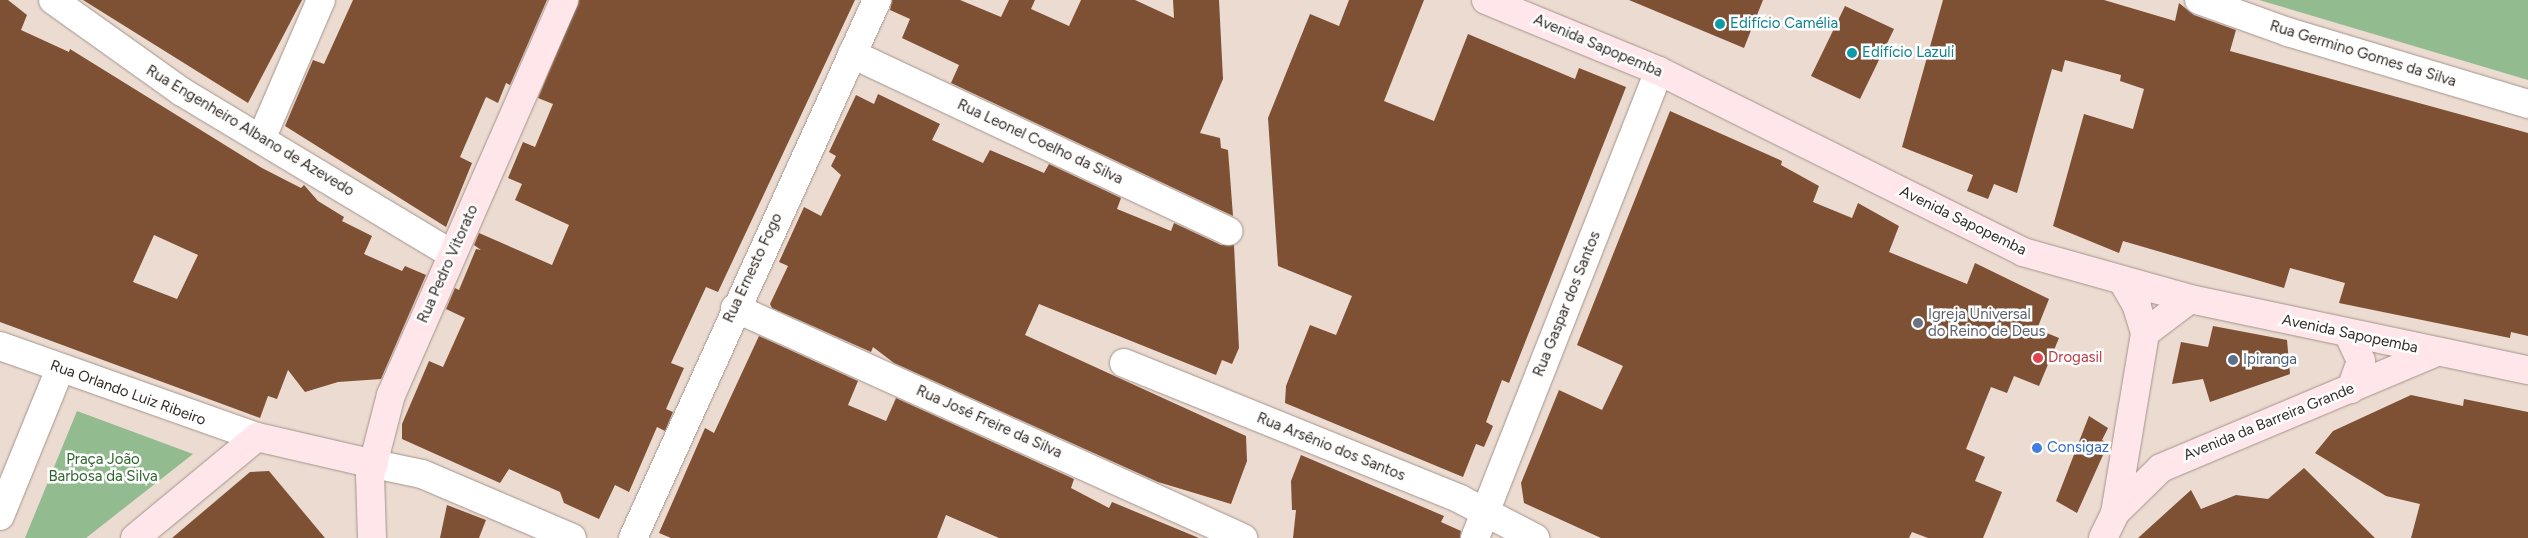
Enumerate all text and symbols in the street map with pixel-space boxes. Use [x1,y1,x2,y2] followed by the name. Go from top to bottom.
[1531,11,1665,81] street label: Avenida Sapopemba
[1730,15,1838,33] place label: Edifício Camélia
[2268,17,2458,91] street label: Rua Germino Gomes da Silva
[1714,18,1726,30] marker: Edifício Camélia
[1862,44,1954,62] place label: Edifício Lazuli
[1846,47,1858,59] marker: Edifício Lazuli
[143,62,357,200] street label: Rua Engenheiro Albano de Azevedo
[954,96,1126,188] street label: Rua Leonel Coelho da Silva
[1897,183,2029,259] street label: Avenida Sapopemba
[414,202,482,326] street label: Rua Pedro Vitorato
[720,210,786,326] street label: Rua Ernesto Fogo
[1530,229,1604,379] street label: Rua Gaspar dos Santos
[1928,305,2046,340] place label: Igreja Universal do Reino de Deus
[2280,311,2420,357] street label: Avenida Sapopemba
[1912,317,1924,329] marker: Igreja Universal do Reino de Deus
[2048,349,2102,367] place label: Drogasil
[2243,351,2297,369] place label: Ipiranga
[2032,352,2044,364] marker: Drogasil
[2227,354,2239,366] marker: Ipiranga
[48,356,208,430] street label: Rua Orlando Luiz Ribeiro
[2181,379,2357,465] street label: Avenida da Barreira Grande
[913,382,1065,462] street label: Rua José Freire da Silva
[1254,409,1408,485] street label: Rua Arsênio dos Santos
[2047,439,2109,457] place label: Consigaz
[2031,442,2043,454] marker: Consigaz
[48,450,158,485] park label: Praça João Barbosa da Silva

